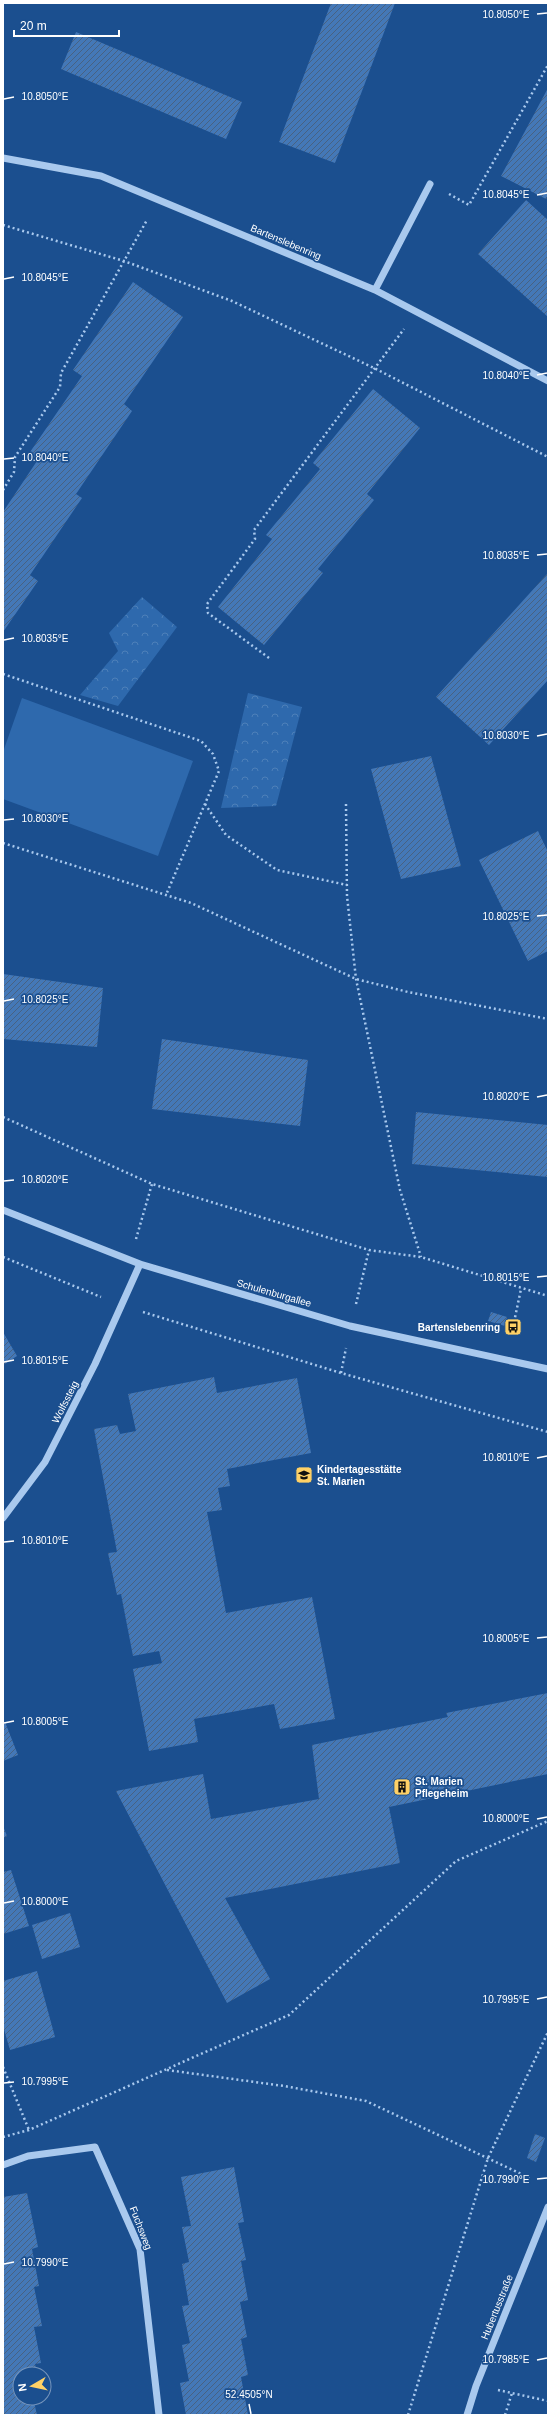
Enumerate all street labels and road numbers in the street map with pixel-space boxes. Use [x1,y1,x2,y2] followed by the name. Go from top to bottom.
[249,222,323,262] street label: Bartenslebenring
[235,1277,313,1309] street label: Schulenburgallee
[50,1379,80,1425] street label: Wolfssteig
[128,2205,154,2251] street label: Fuchsweg
[479,2273,515,2341] street label: Hubertusstraße

